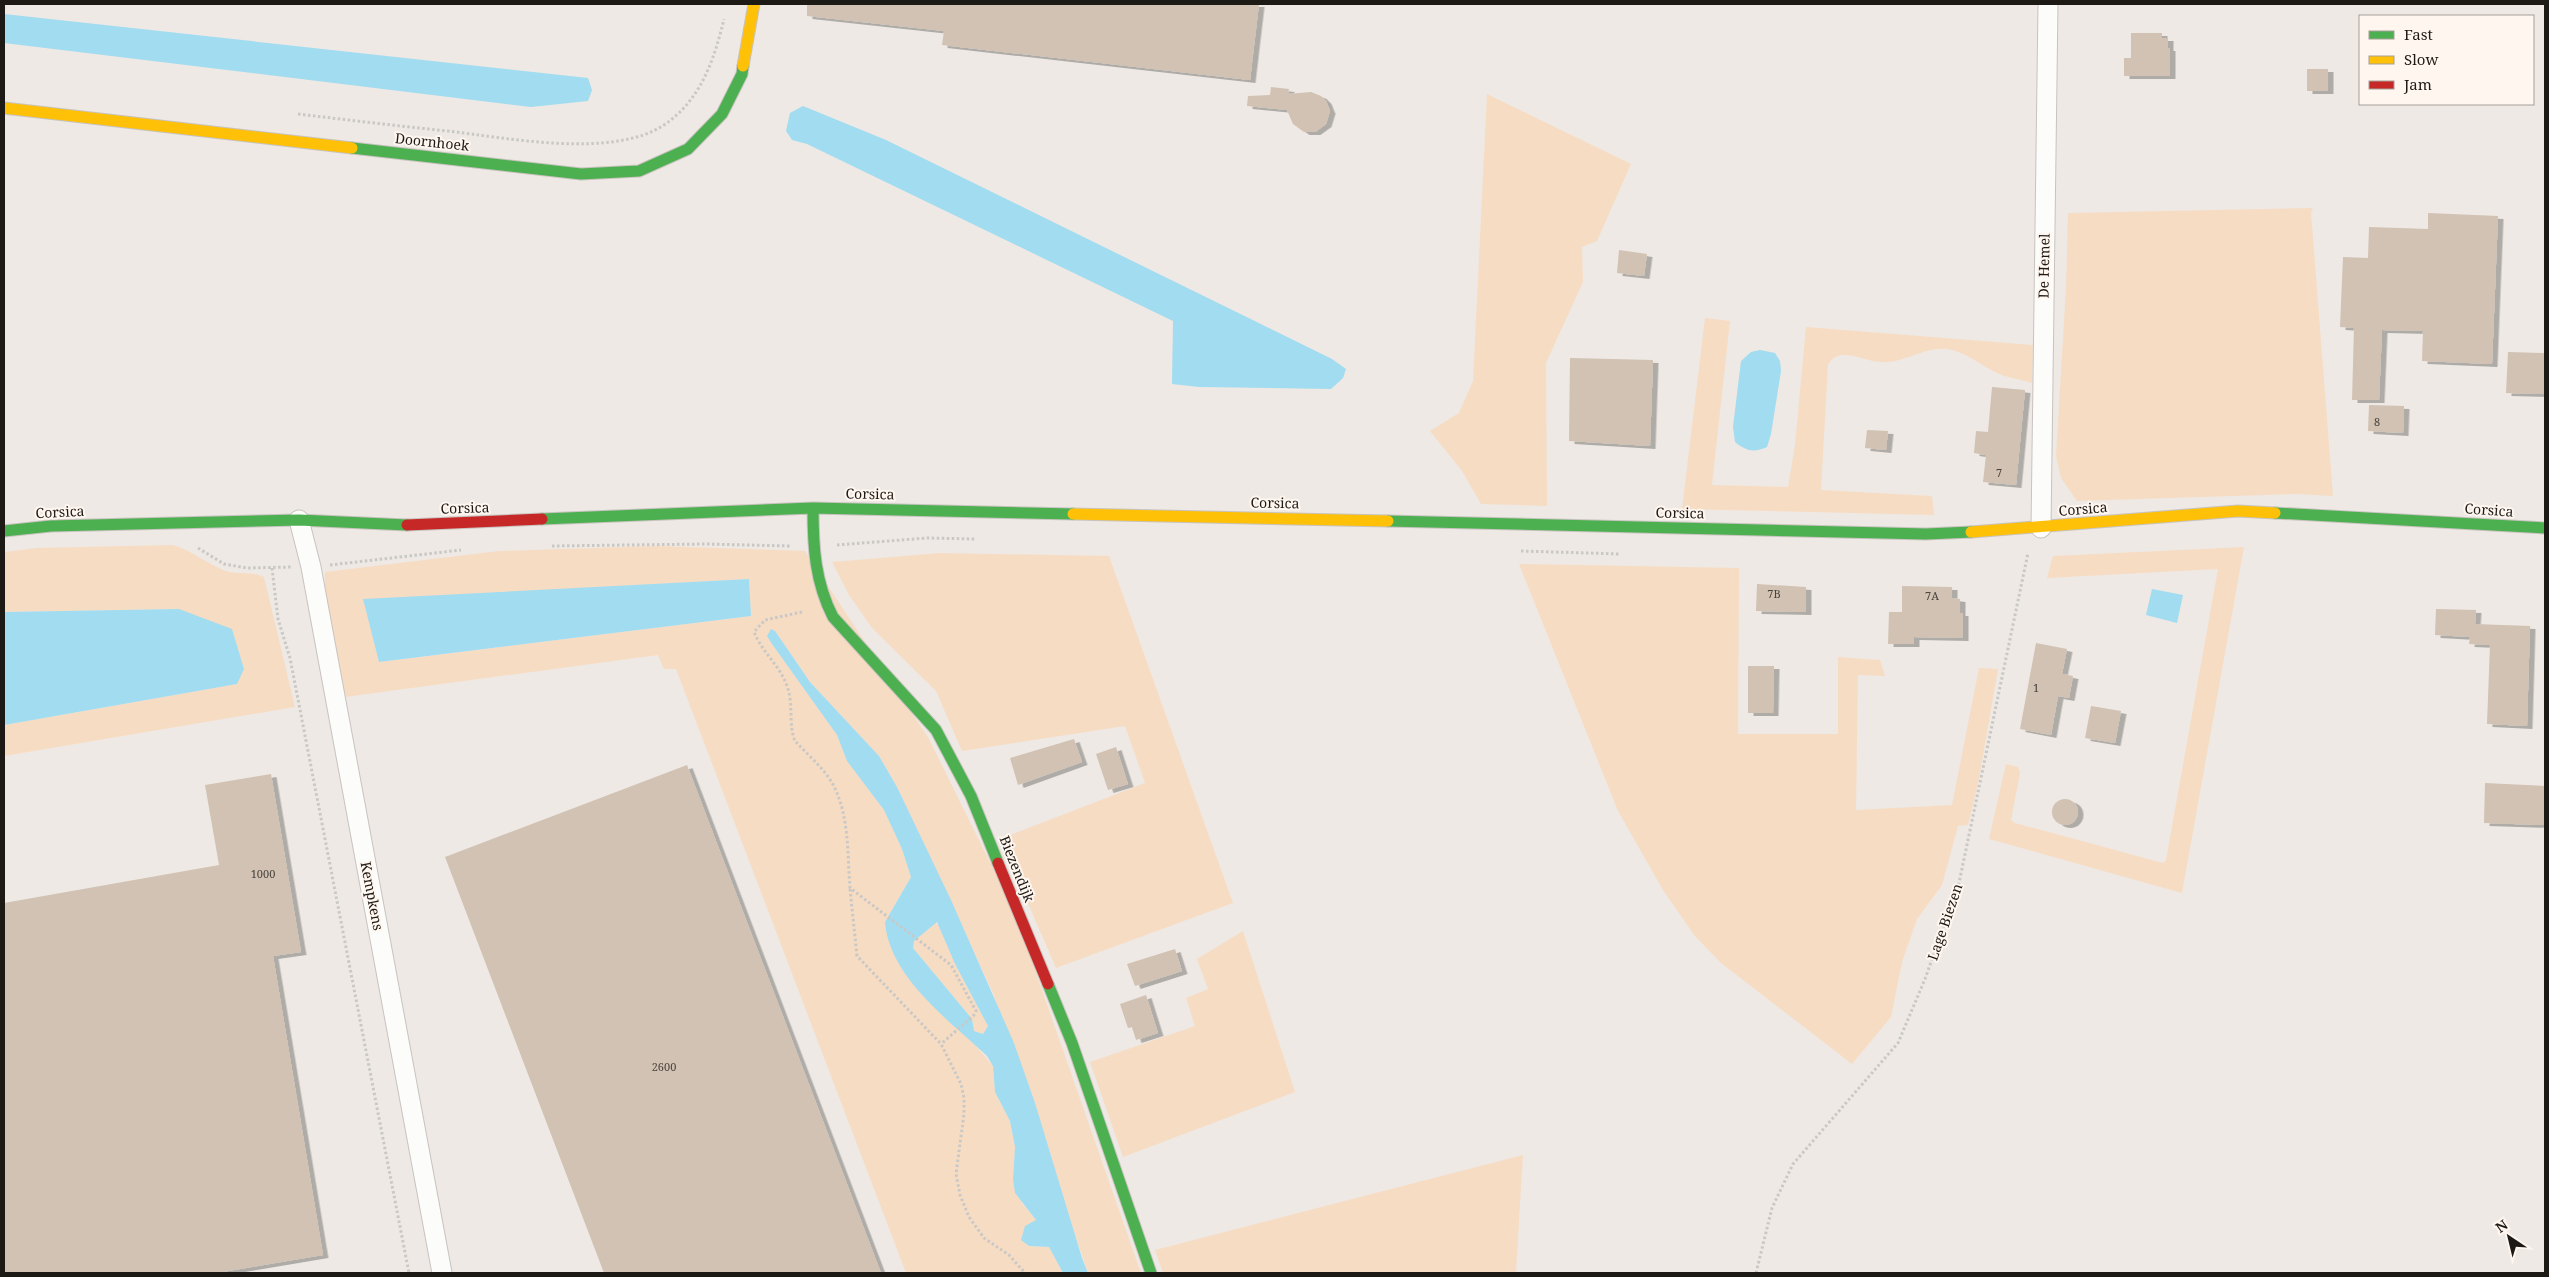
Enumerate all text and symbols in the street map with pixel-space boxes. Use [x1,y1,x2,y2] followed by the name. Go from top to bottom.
[2359,15,2534,105] legend
[2404,24,2433,44] text: Fast
[2404,49,2438,69] text: Slow
[2403,74,2432,94] text: Jam
[394,128,471,155] street label: Doornhoek
[2033,233,2054,299] street label: De Hemel
[2374,414,2380,429] house number: 8
[1996,465,2002,480] house number: 7
[845,484,895,503] street label: Corsica
[1250,493,1300,512] street label: Corsica
[440,497,490,518] street label: Corsica
[2058,497,2108,520] street label: Corsica
[2464,498,2514,521] street label: Corsica
[35,501,85,522] street label: Corsica
[1655,503,1705,522] street label: Corsica
[1767,586,1781,601] house number: 7B
[1925,588,1939,603] house number: 7A
[2033,680,2039,695] house number: 1
[995,833,1040,906] street label: Biezendijk
[357,860,388,932] street label: Kempkens
[251,866,275,881] house number: 1000
[1923,881,1967,963] street label: Lage Biezen
[652,1059,676,1074] house number: 2600
[2484,1212,2534,1262] north arrow
[2491,1215,2511,1237] text: N

